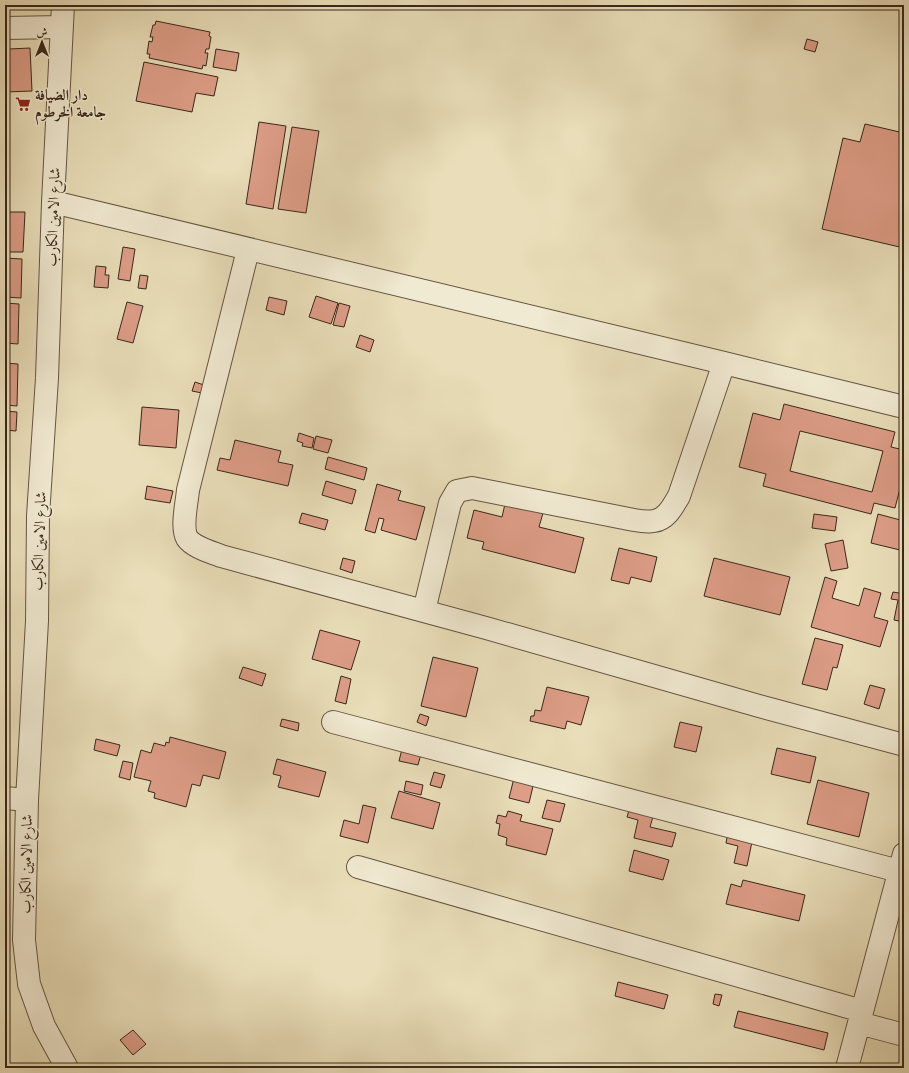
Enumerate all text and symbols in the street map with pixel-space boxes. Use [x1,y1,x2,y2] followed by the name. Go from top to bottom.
[22,22,62,62] north arrow
[37,26,48,39] text: ش
[35,86,106,125] place label: دار الضيافة جامعة الخرطوم
[14,95,32,113] supermarket icon: دار الضيافة جامعة الخرطوم
[42,167,68,267] street label: شارع الامين الكارب
[28,491,54,591] street label: شارع الامين الكارب
[16,814,40,914] street label: شارع الامين الكارب

